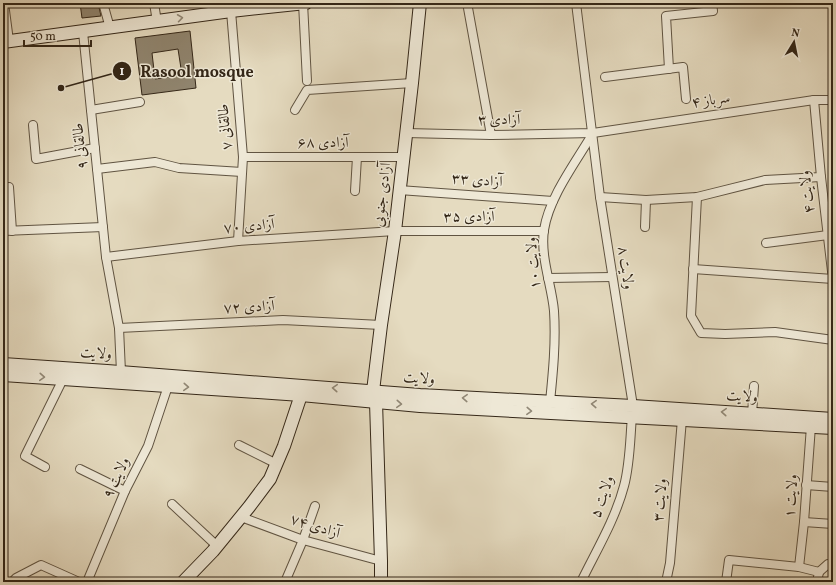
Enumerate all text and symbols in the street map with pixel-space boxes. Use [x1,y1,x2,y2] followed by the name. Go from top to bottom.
[177,14,184,23] one-way arrow
[24,22,91,48] scale bar
[774,22,814,62] north arrow
[790,26,801,42] text: N
[30,29,56,45] text: 50 m
[112,57,261,85] callout: Rasool mosque
[140,62,254,84] text: Rasool mosque
[120,64,125,80] text: 1
[690,88,732,114] street label: سرباز ۴
[214,103,238,151] street label: طالقانی ۷
[478,110,522,131] street label: آزادی ۳
[68,122,94,170] street label: طالقانی ۹
[297,133,350,154] street label: آزادی ۶۸
[369,160,398,228] street label: آزادی جنوبی
[451,169,505,193] street label: آزادی ۳۳
[795,169,821,215] street label: ولایت ۴
[443,207,496,228] street label: آزادی ۳۵
[223,214,277,240] street label: آزادی ۷۰
[521,236,547,290] street label: ولایت ۱۰
[611,245,639,291] street label: ولایت ۸
[223,296,277,320] street label: آزادی ۷۲
[79,342,113,366] street label: ولایت
[402,367,436,391] street label: ولایت
[39,373,45,382] one-way arrow
[183,382,189,391] one-way arrow
[332,383,338,392] one-way arrow
[725,385,759,409] street label: ولایت
[462,393,468,402] one-way arrow
[396,399,402,408] one-way arrow
[591,400,597,409] one-way arrow
[526,407,532,415] one-way arrow
[721,408,727,417] one-way arrow
[98,454,136,502] street label: ولایت ۹
[586,473,620,521] street label: ولایت ۵
[780,474,804,518] street label: ولایت ۱
[649,477,673,523] street label: ولایت ۳
[287,509,344,545] street label: آزادی ۷۴

